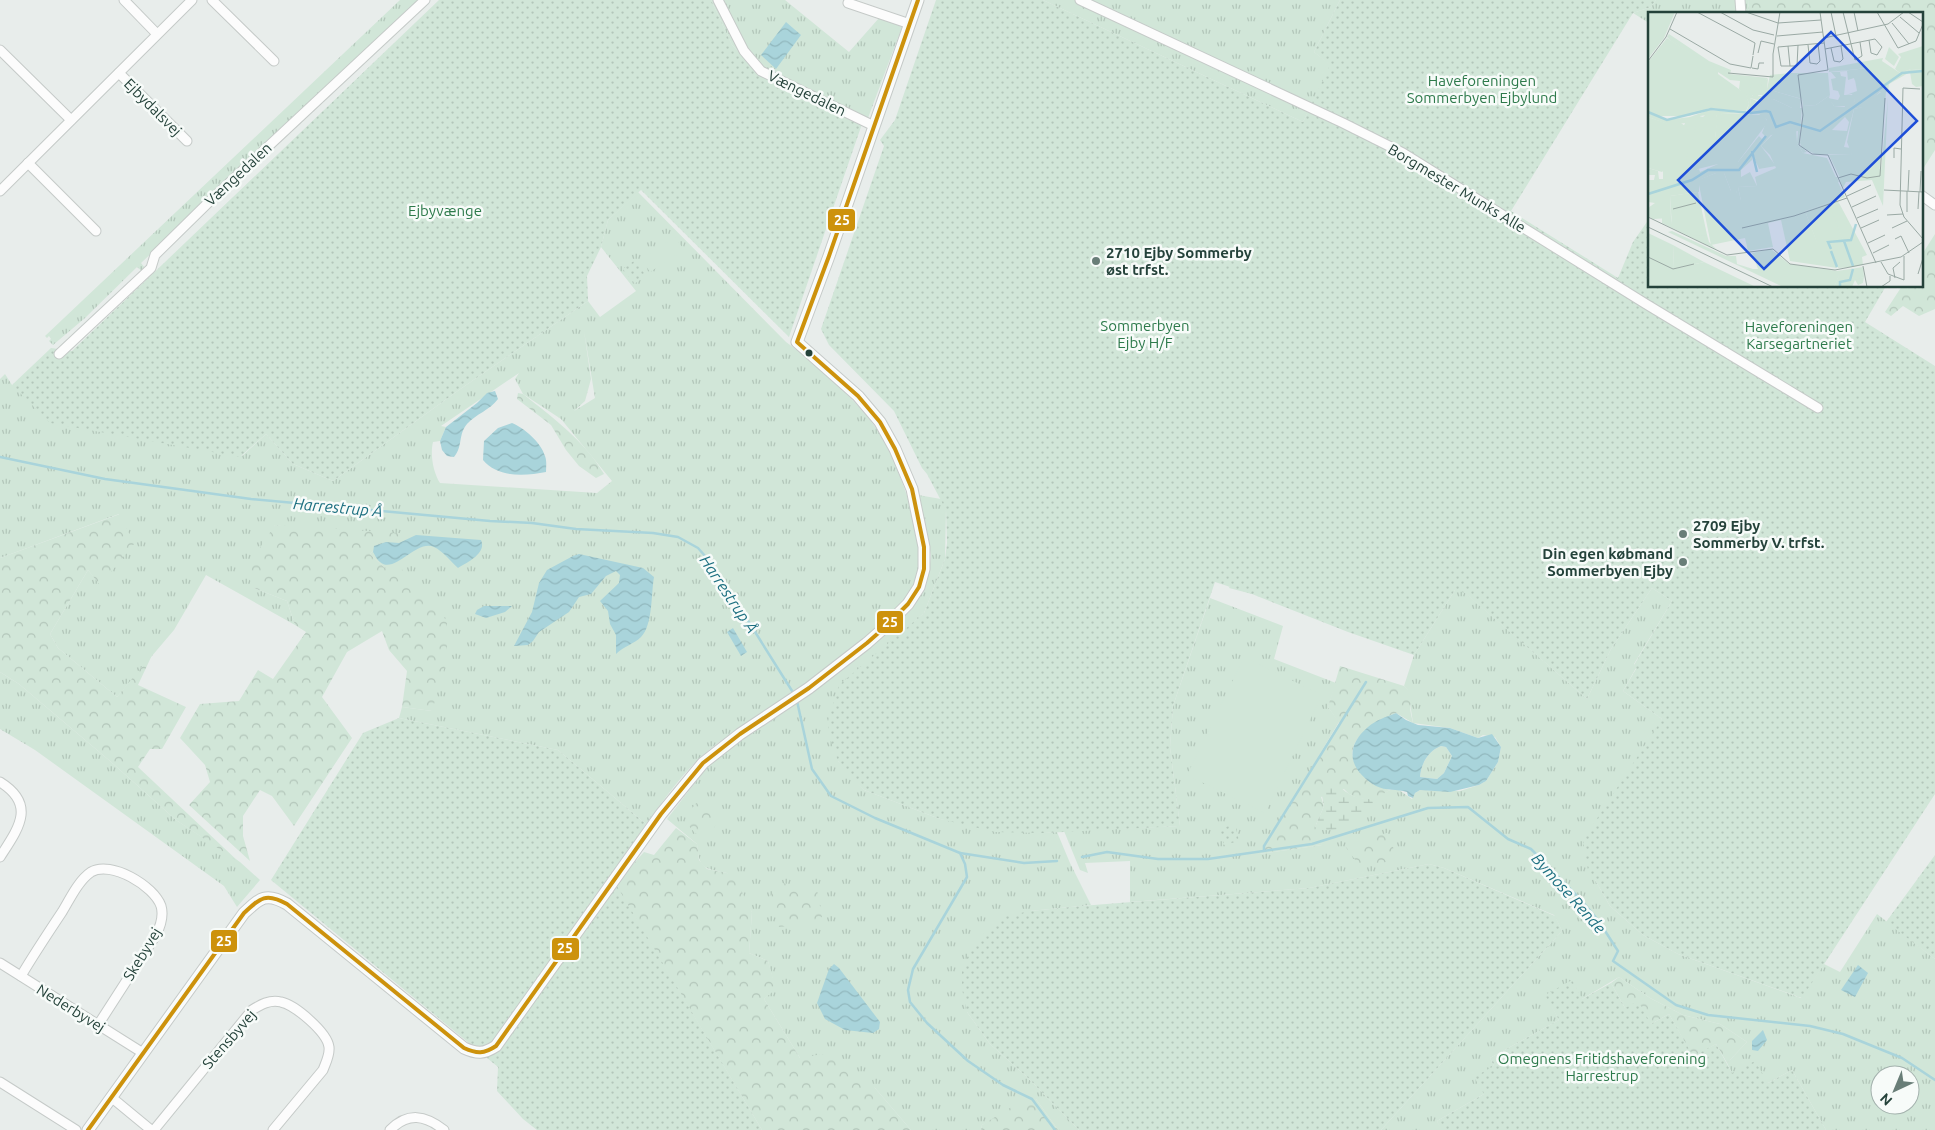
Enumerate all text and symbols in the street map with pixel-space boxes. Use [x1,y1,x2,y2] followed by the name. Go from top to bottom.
[1648,12,1922,288] inset map
[765,67,849,119] street label: Vængedalen
[1407,72,1557,106] park label: Haveforeningen Sommerbyen Ejbylund
[121,75,185,139] street label: Ejbydalsvej
[201,139,275,209] street label: Vængedalen
[1385,140,1529,236] street label: Borgmester Munks Alle
[408,202,482,219] park label: Ejbyvænge
[827,208,856,232] line badge: 25
[834,212,850,228] text: 25
[1106,244,1252,278] place label: 2710 Ejby Sommerby øst trfst.
[1090,255,1102,267] marker: 2710 Ejby Sommerby øst trfst.
[1100,317,1190,351] park label: Sommerbyen Ejby H/F
[1745,318,1853,352] park label: Haveforeningen Karsegartneriet
[804,348,814,358] unlabelled marker
[292,494,384,520] water label: Harrestrup Å
[1693,517,1825,551] place label: 2709 Ejby Sommerby V. trfst.
[1677,528,1689,540] marker: 2709 Ejby Sommerby V. trfst.
[1542,545,1673,579] place label: Din egen købmand Sommerbyen Ejby
[696,552,762,636] water label: Harrestrup Å
[1677,556,1689,568] marker: Din egen købmand Sommerbyen Ejby
[876,610,904,634] line badge: 25
[882,614,898,630] text: 25
[1528,849,1610,937] water label: Bymose Rende
[120,924,164,984] street label: Skebyvej
[210,929,238,953] line badge: 25
[216,933,232,949] text: 25
[551,937,580,961] line badge: 25
[557,940,573,956] text: 25
[34,980,108,1036] street label: Nederbyvej
[199,1006,259,1072] street label: Stensbyvej
[1498,1050,1706,1084] park label: Omegnens Fritidshaveforening Harrestrup
[1870,1065,1920,1115] north arrow
[1877,1090,1895,1109] text: N

